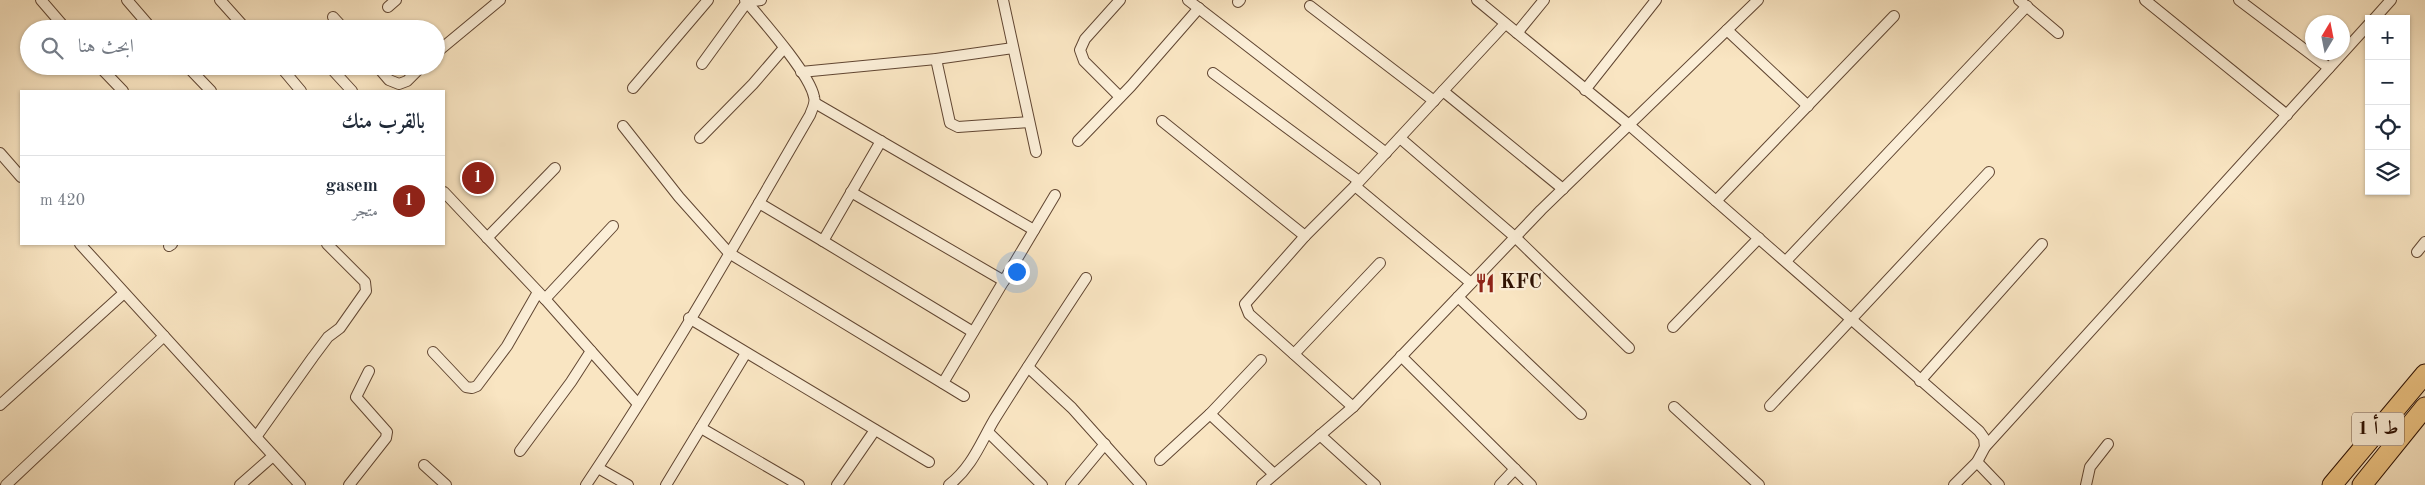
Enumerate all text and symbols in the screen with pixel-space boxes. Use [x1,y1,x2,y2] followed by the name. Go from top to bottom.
[2305,15,2350,60] north arrow
[2365,15,2410,195] map controls
[2365,15,2410,60] button: +
[20,20,445,75] search box
[38,34,66,62] icon: search
[78,38,134,57] text: ابحث هنا
[2365,60,2410,105] button: −
[2365,105,2410,150] button: locate
[342,112,425,133] text: بالقرب منك
[2365,150,2410,195] button: layers
[462,159,494,197] pin: 1
[325,177,378,196] text: gasem
[40,193,85,209] text: 420 m
[404,193,414,209] text: 1
[353,204,378,220] text: متجر
[1004,259,1030,285] your location
[1474,272,1496,294] restaurant icon: KFC
[1500,273,1542,293] place label: KFC
[2352,412,2404,446] road number: ط أ 1

